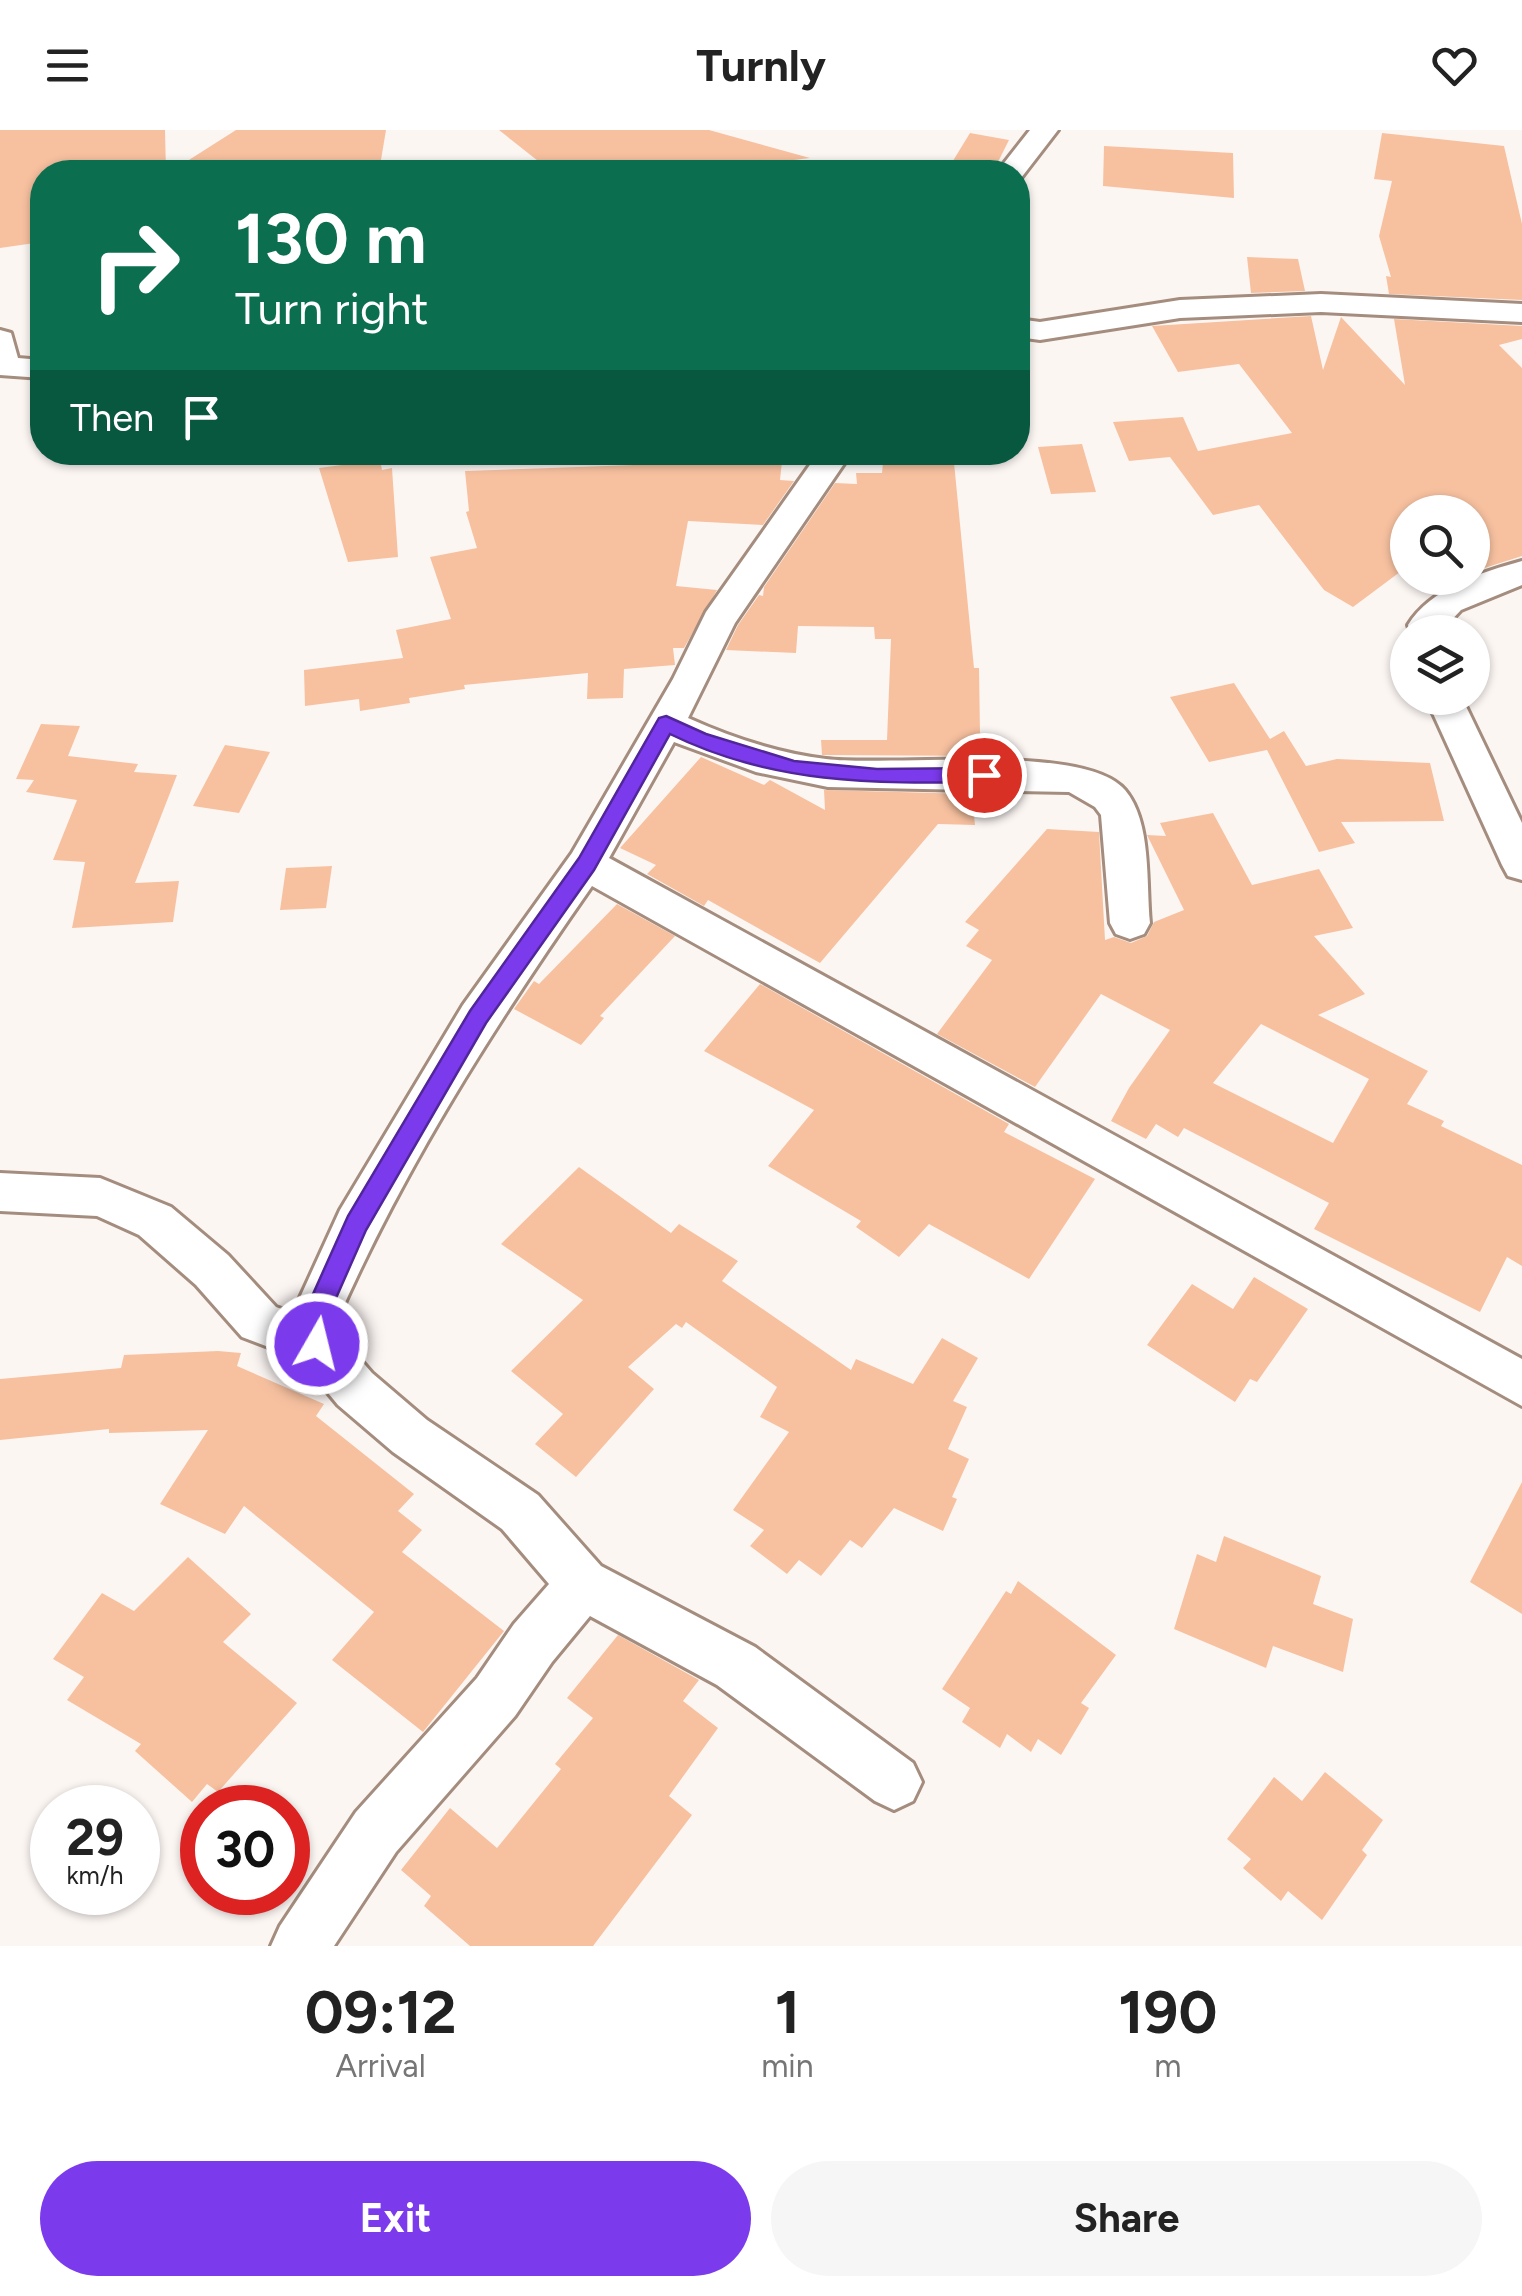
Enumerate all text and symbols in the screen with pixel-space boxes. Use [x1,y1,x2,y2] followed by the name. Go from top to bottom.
[40,38,95,93] icon: menu
[696,38,826,92] text: Turnly
[1427,38,1482,93] icon: heart
[235,196,427,281] text: 130 m
[70,200,200,330] icon: right
[235,281,428,335] text: Turn right
[174,390,229,445] icon: arrive
[70,395,154,441] text: Then
[1390,495,1490,715] map controls
[1390,495,1490,595] button: search
[1390,615,1490,715] button: layers
[942,733,1027,818] pin
[957,748,1012,803] icon: arrive
[265,1292,369,1396] position arrow
[180,1785,310,1915] speed limit sign: 30
[66,1807,124,1868] text: 29
[66,1860,124,1890] text: km/h
[305,1976,456,2048] text: 09:12
[775,1976,800,2048] text: 1
[1118,1976,1217,2048] text: 190
[335,2047,426,2085] text: Arrival
[761,2047,814,2085] text: min
[1154,2047,1181,2085] text: m
[40,2161,751,2276] button: Exit
[771,2161,1482,2276] button: Share

